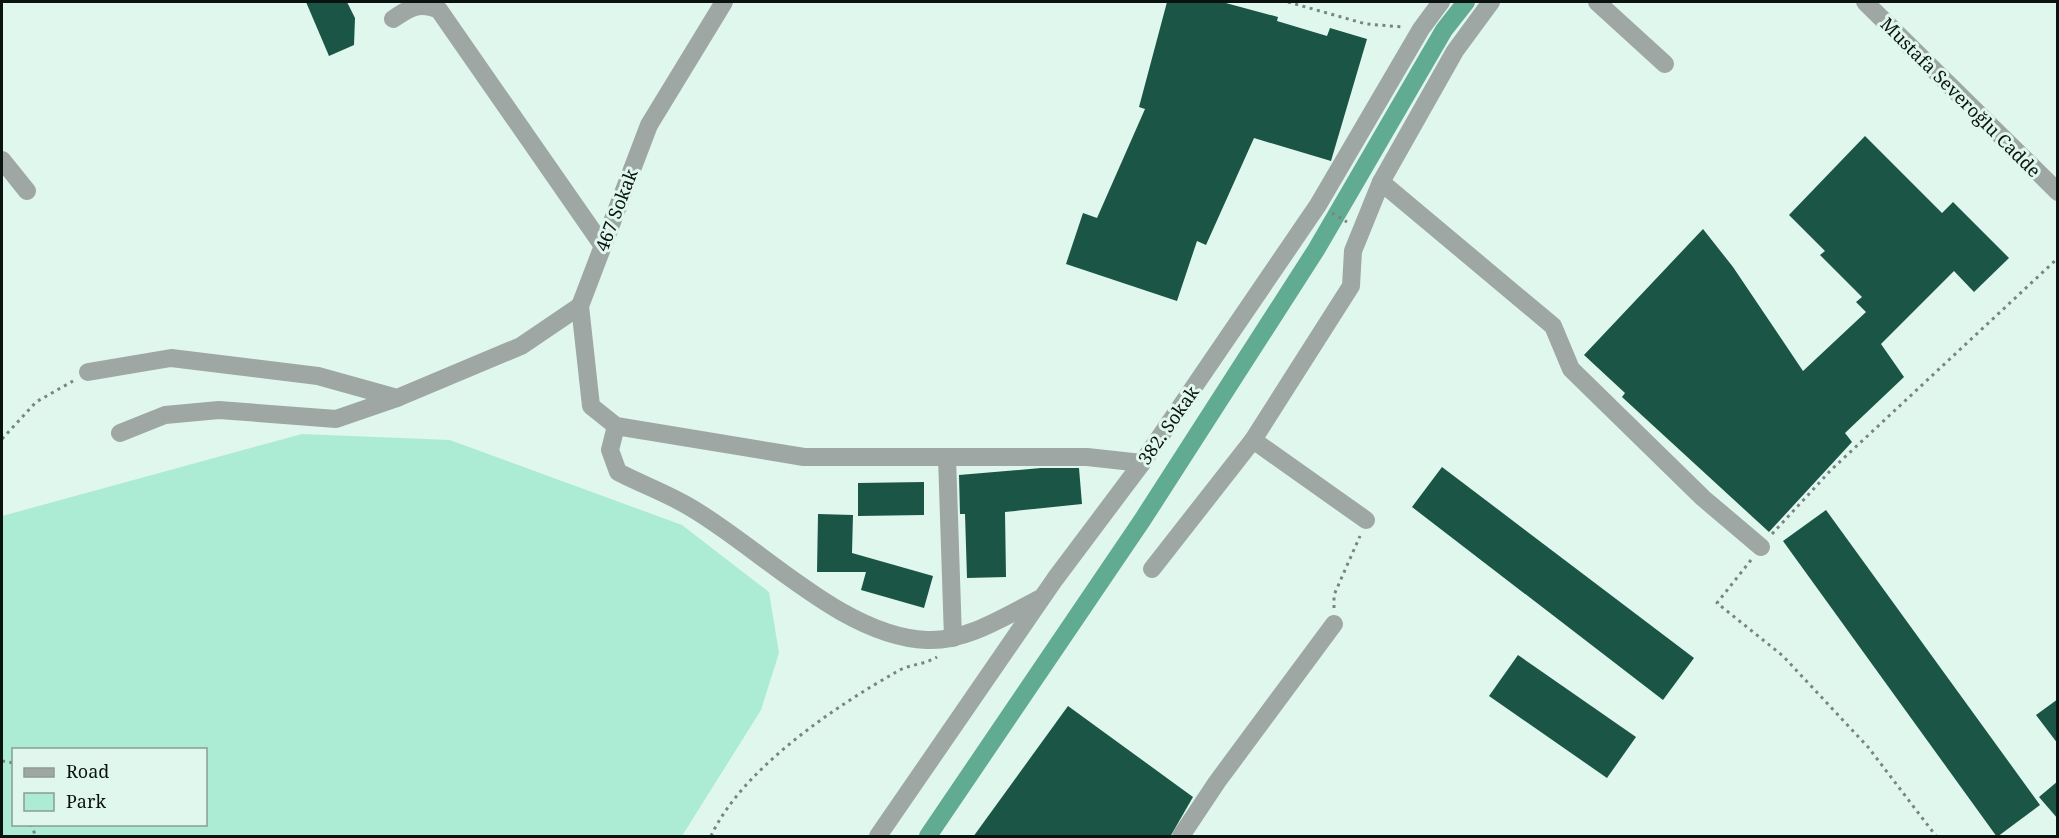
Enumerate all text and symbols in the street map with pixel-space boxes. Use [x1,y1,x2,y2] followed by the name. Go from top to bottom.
[1876,12,2046,182] street label: Mustafa Severoğlu Cadde
[589,165,643,255] street label: 467 Sokak
[1132,381,1204,469] street label: 382. Sokak
[12,748,207,826] legend
[66,759,109,783] text: Road
[66,789,106,813] text: Park

